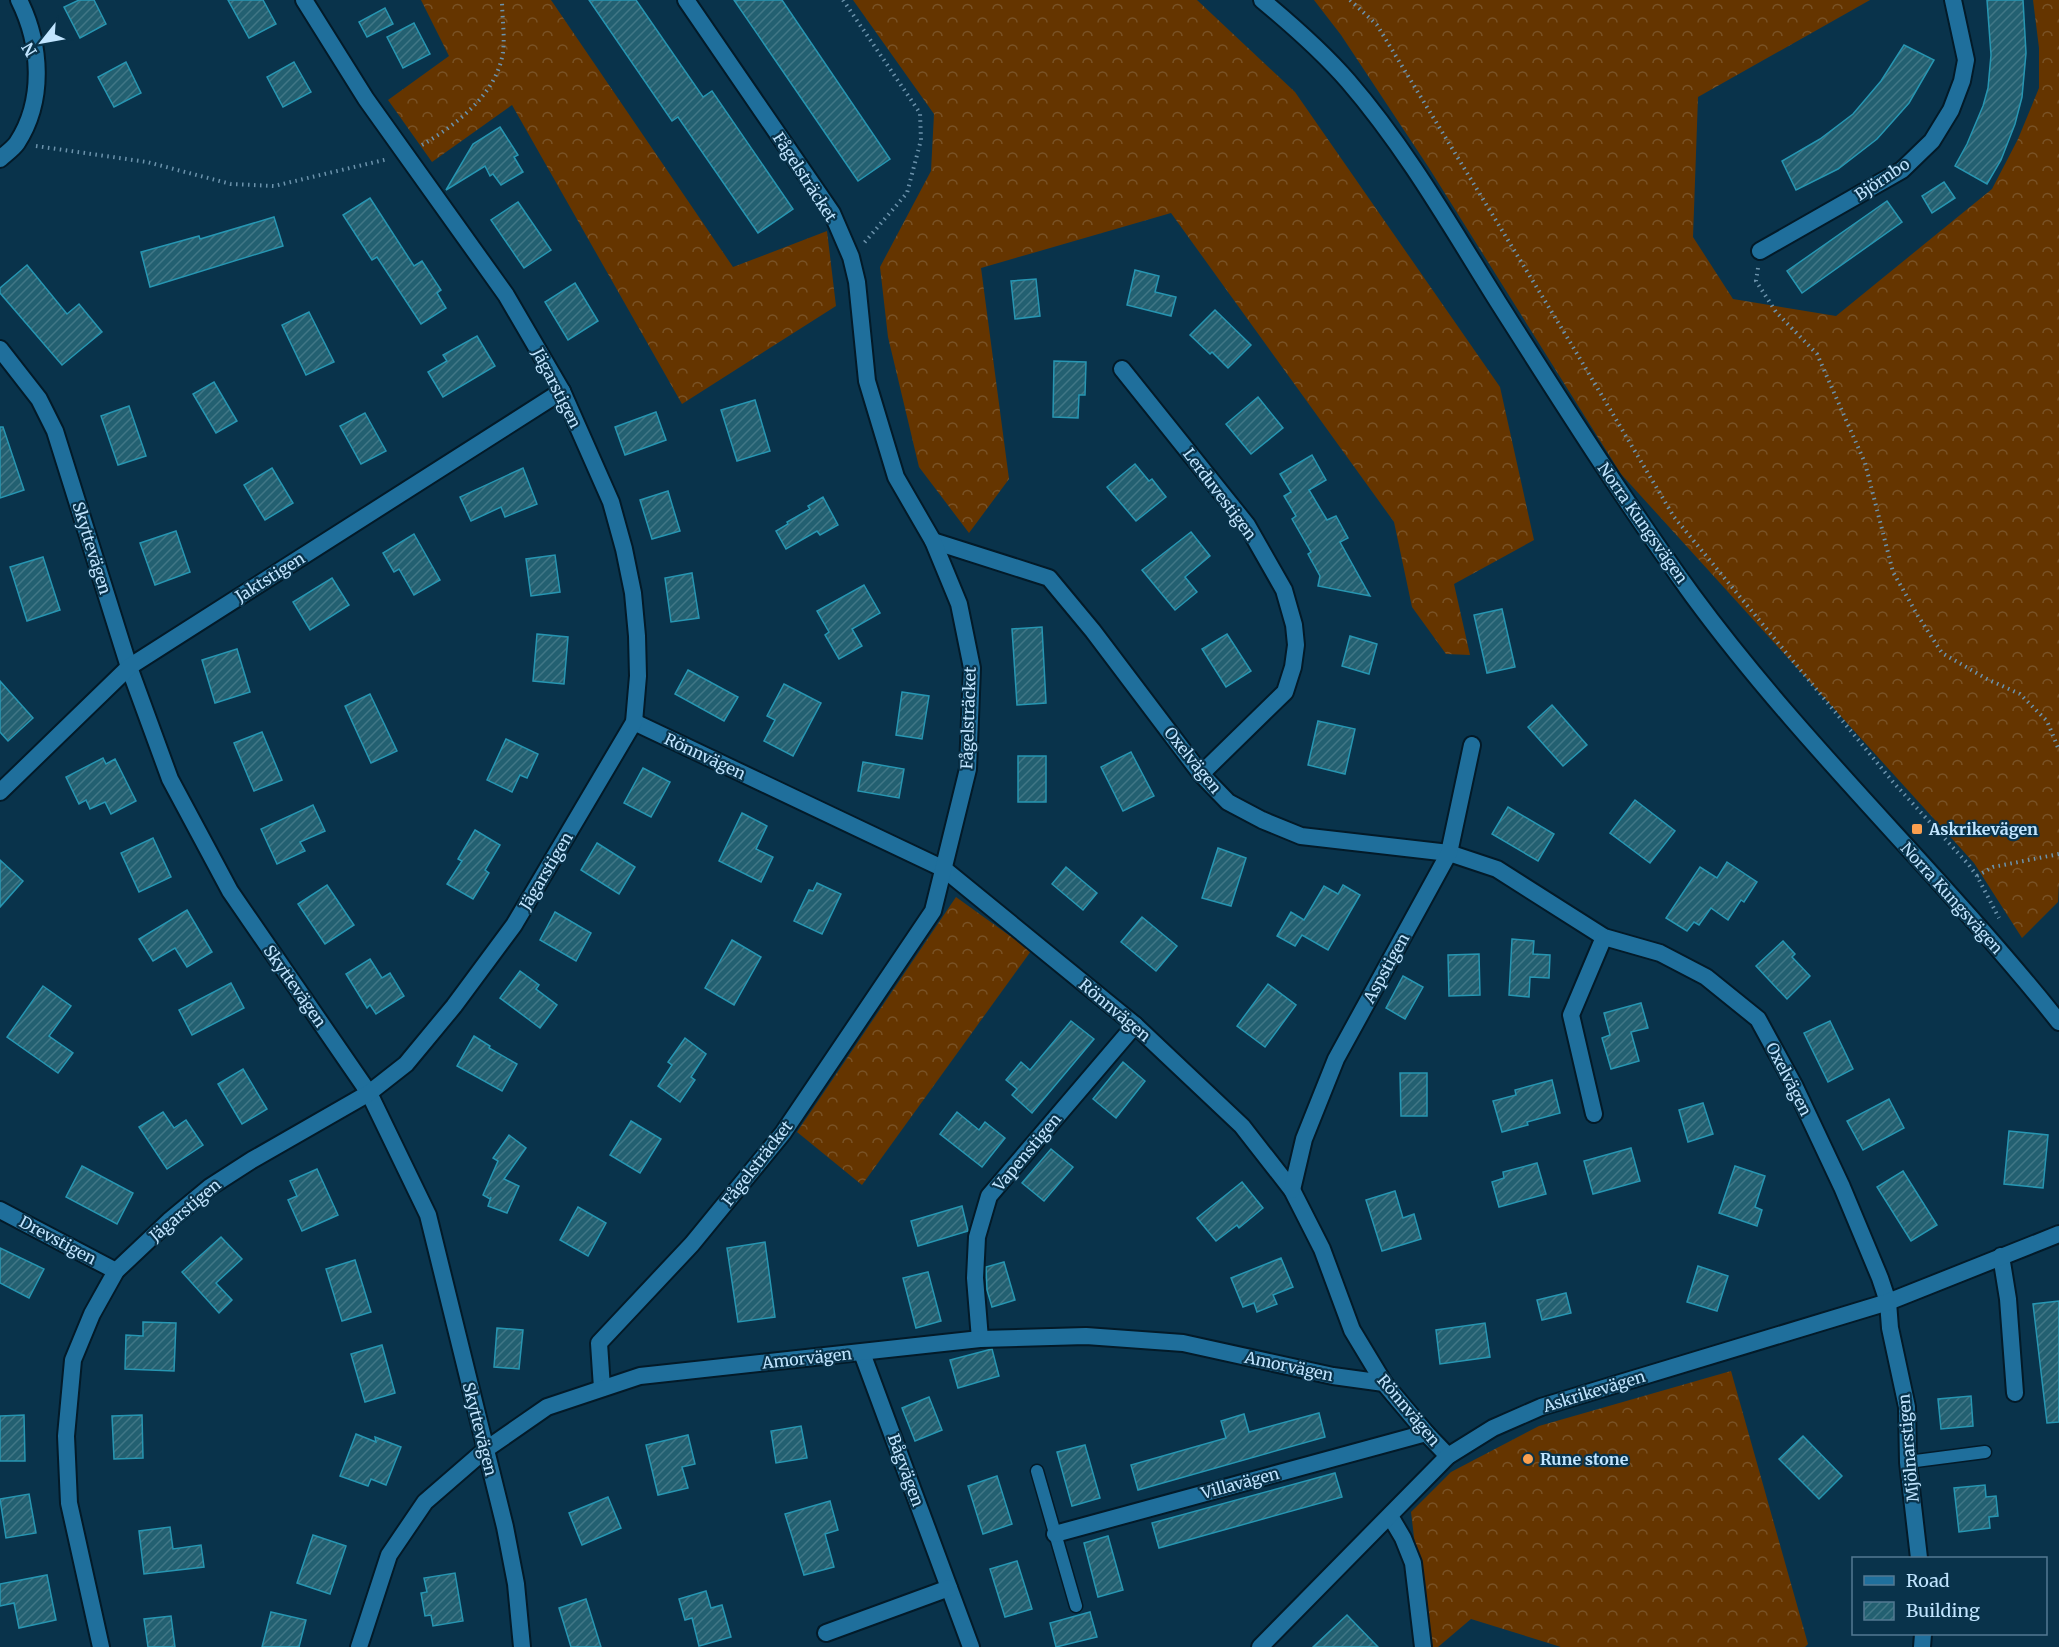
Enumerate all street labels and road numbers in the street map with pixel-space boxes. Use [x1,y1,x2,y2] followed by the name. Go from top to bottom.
[769,128,842,226] street label: Fågelsträcket
[1851,153,1913,205] street label: Björnbo
[528,344,586,432] street label: Jägarstigen
[1179,444,1261,544] street label: Lerduvestigen
[1594,459,1692,588] street label: Norra Kungsvägen
[68,499,116,597] street label: Skyttevägen
[231,548,309,607] street label: Jaktstigen
[956,666,980,770] street label: Fågelsträcket
[1160,723,1226,798] street label: Oxelvägen
[661,729,749,784] street label: Rönnvägen
[514,828,577,914] street label: Jägarstigen
[1897,838,2008,958] street label: Norra Kungsvägen
[1358,929,1414,1007] street label: Aspstigen
[259,941,331,1031] street label: Skyttevägen
[1075,974,1155,1046] street label: Rönnvägen
[1762,1039,1816,1119] street label: Oxelvägen
[988,1109,1065,1196] street label: Vapenstigen
[717,1116,797,1210] street label: Fågelsträcket
[144,1174,225,1246] street label: Jägarstigen
[16,1211,100,1269] street label: Drevstigen
[760,1343,853,1373] street label: Amorvägen
[1242,1347,1335,1385] street label: Amorvägen
[1540,1366,1648,1416] street label: Askrikevägen
[1373,1370,1445,1450] street label: Rönnvägen
[459,1380,501,1478] street label: Skyttevägen
[1893,1393,1923,1503] street label: Mjölnarstigen
[884,1431,929,1509] street label: Bågvägen
[1198,1463,1282,1503] street label: Villavägen

